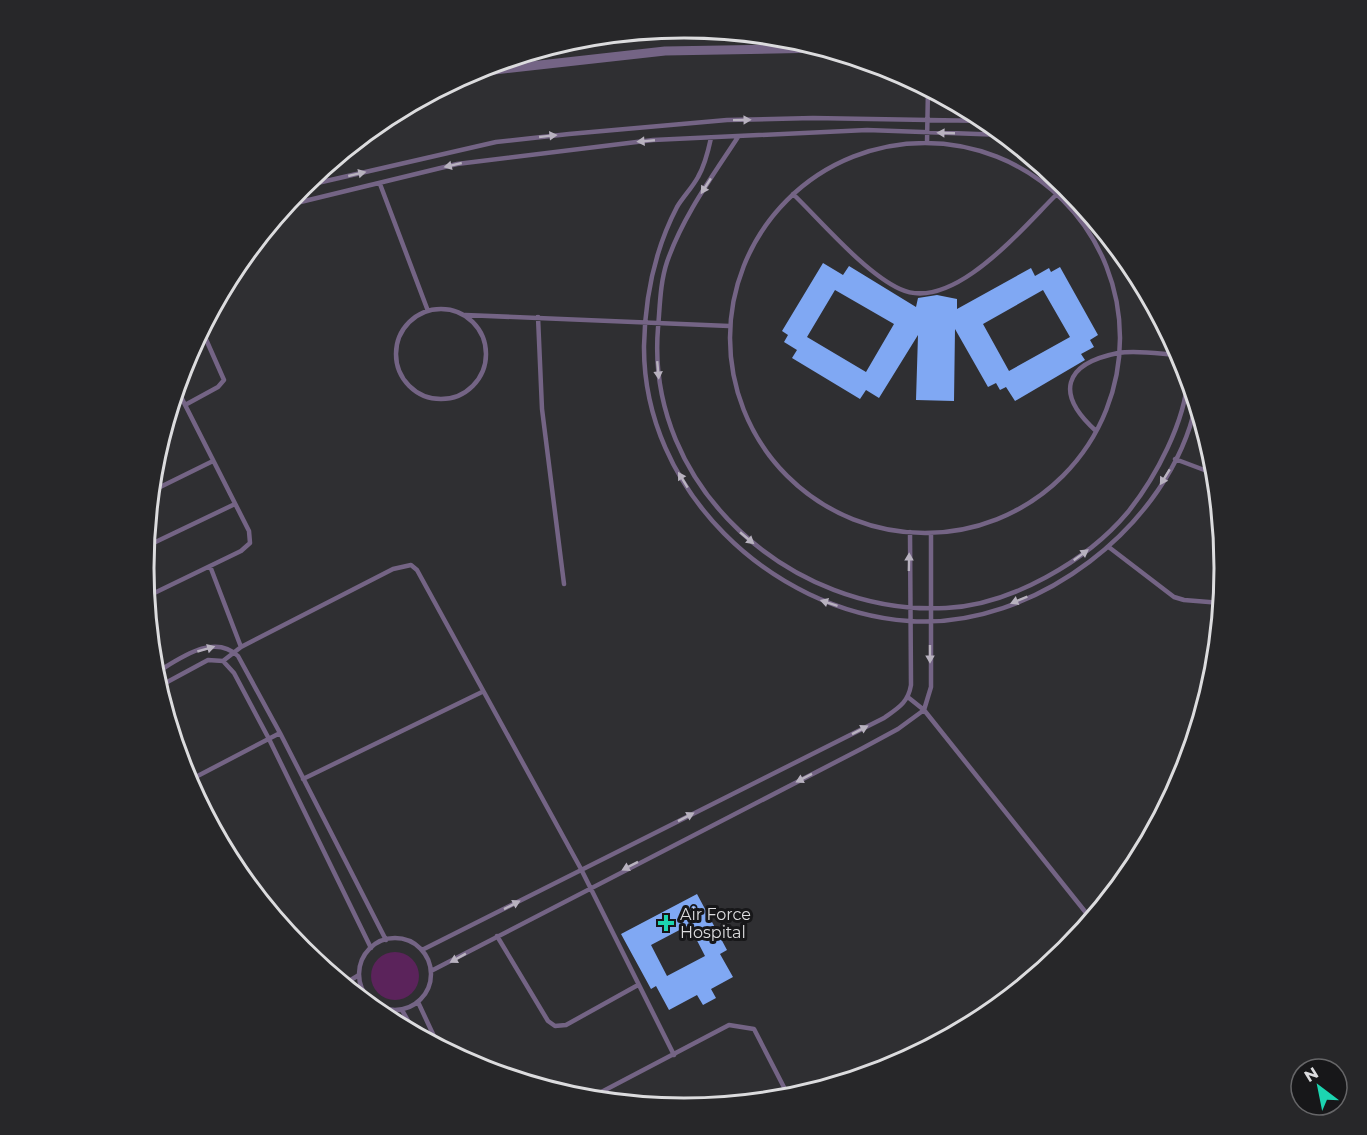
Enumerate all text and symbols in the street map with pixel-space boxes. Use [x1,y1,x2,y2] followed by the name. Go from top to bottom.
[733,115,752,124] one-way arrow
[937,129,956,138] one-way arrow
[539,131,558,141] one-way arrow
[637,136,656,146] one-way arrow
[444,161,462,171] one-way arrow
[348,168,366,178] one-way arrow
[701,178,712,194] one-way arrow
[654,361,663,380] one-way arrow
[1160,469,1171,485] one-way arrow
[677,472,688,488] one-way arrow
[739,532,755,545] one-way arrow
[1073,549,1089,561] one-way arrow
[905,552,914,571] one-way arrow
[1010,595,1028,605] one-way arrow
[820,598,838,608] one-way arrow
[197,643,215,653] one-way arrow
[925,645,935,664] one-way arrow
[852,725,869,735] one-way arrow
[795,773,812,783] one-way arrow
[677,812,694,822] one-way arrow
[622,862,639,871] one-way arrow
[503,901,520,910] one-way arrow
[680,905,751,942] place label: Air Force Hospital
[657,914,675,932] marker: Air Force Hospital
[449,953,466,963] one-way arrow
[1289,1057,1349,1117] north arrow
[1301,1063,1322,1086] text: N

